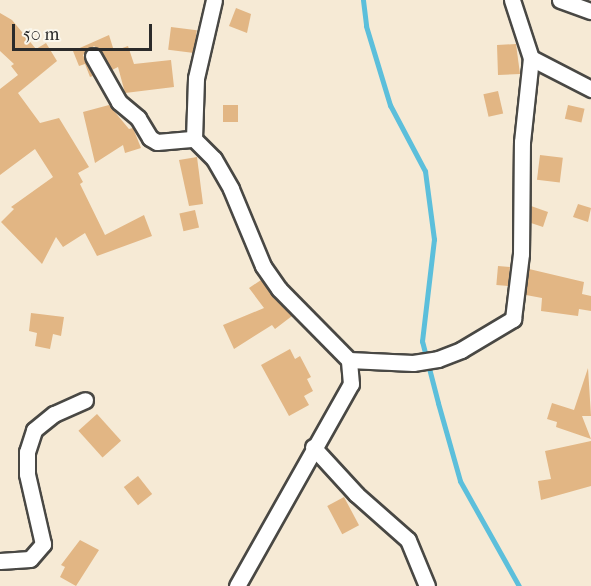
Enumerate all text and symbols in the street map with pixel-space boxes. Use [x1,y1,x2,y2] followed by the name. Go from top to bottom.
[15,12,154,50] scale bar
[23,24,59,45] text: 50 m

